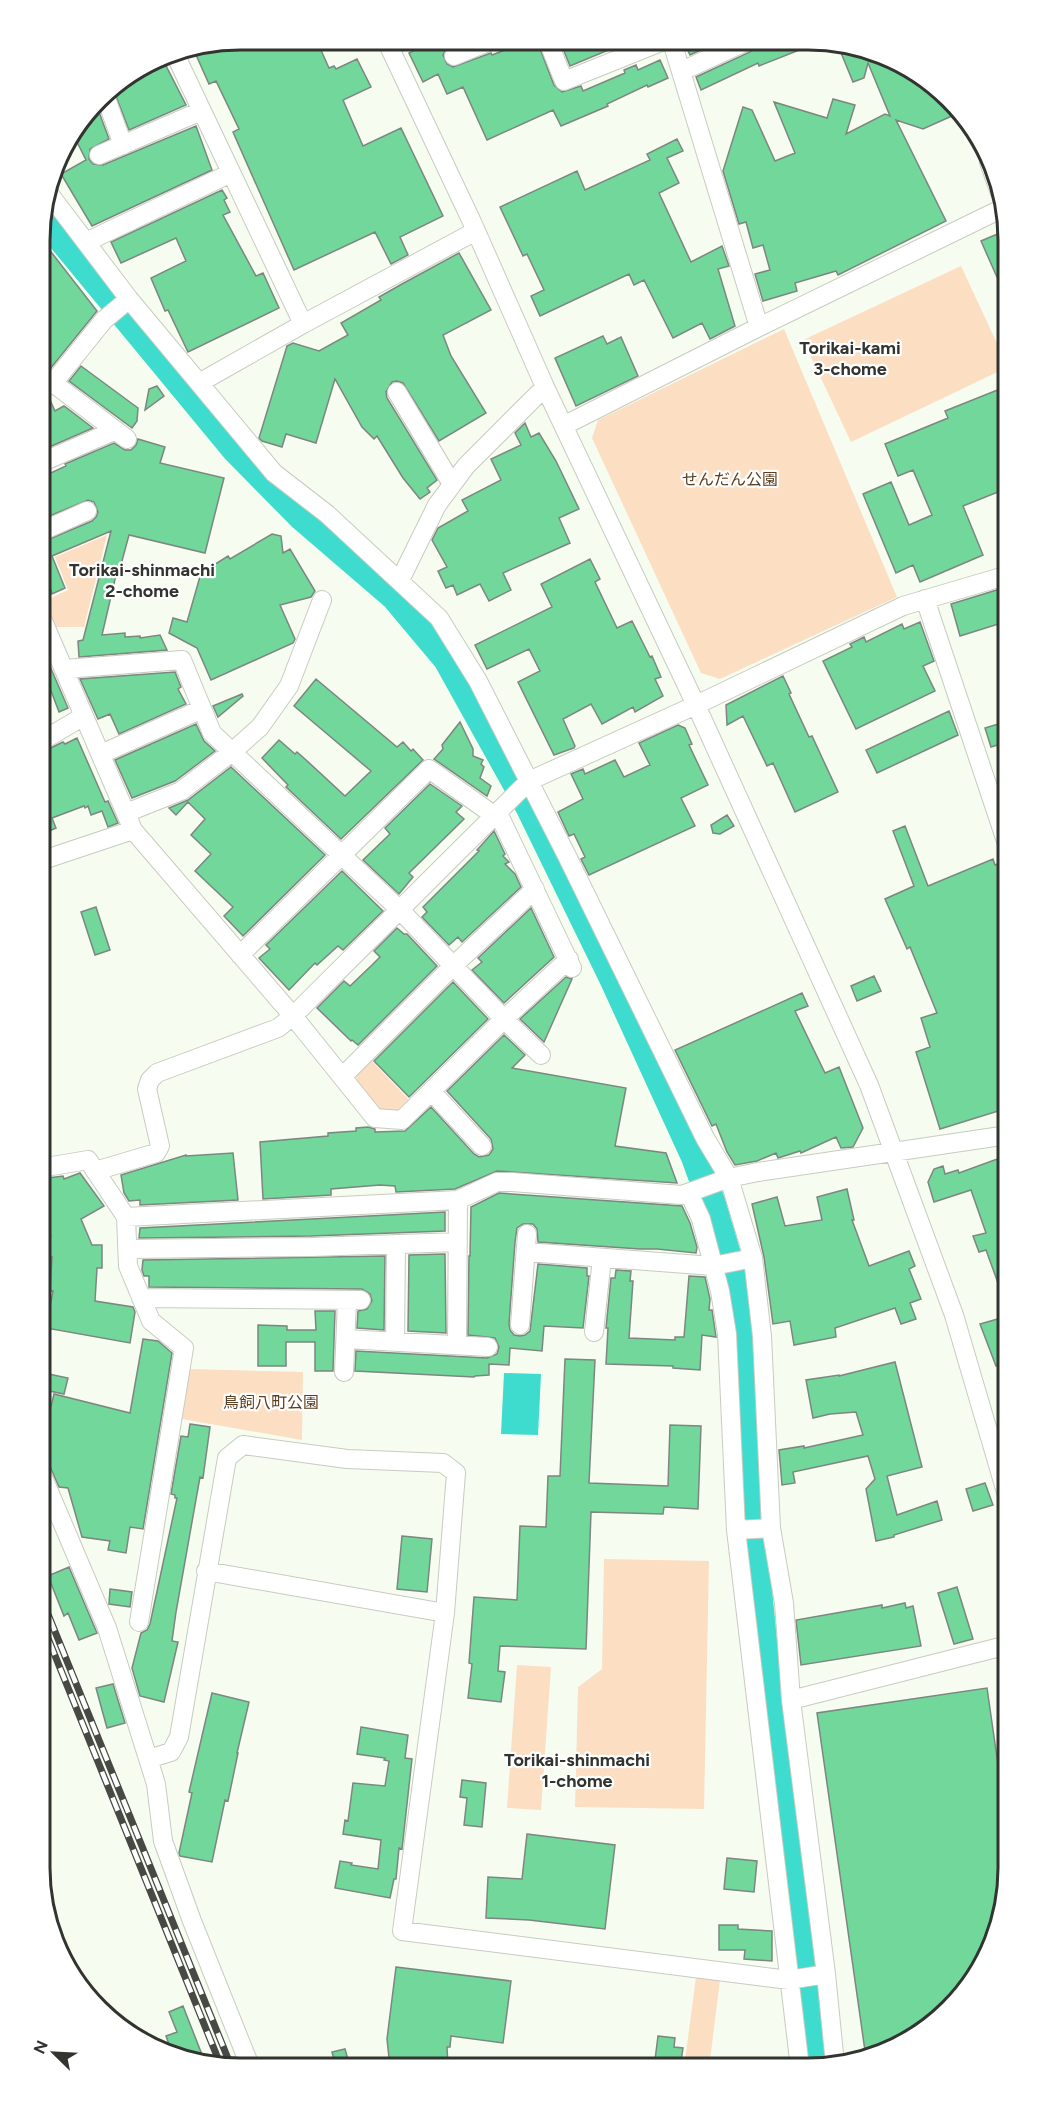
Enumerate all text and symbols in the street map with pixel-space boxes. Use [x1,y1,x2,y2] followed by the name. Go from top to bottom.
[799,337,901,380] district label: Torikai-kami 3-chome
[682,470,778,489] park label: せんだん公園
[69,559,215,602] district label: Torikai-shinmachi 2-chome
[223,1393,319,1412] park label: 鳥飼八町公園
[504,1749,650,1792] district label: Torikai-shinmachi 1-chome
[24,2023,84,2083] north arrow
[30,2038,52,2057] text: N

